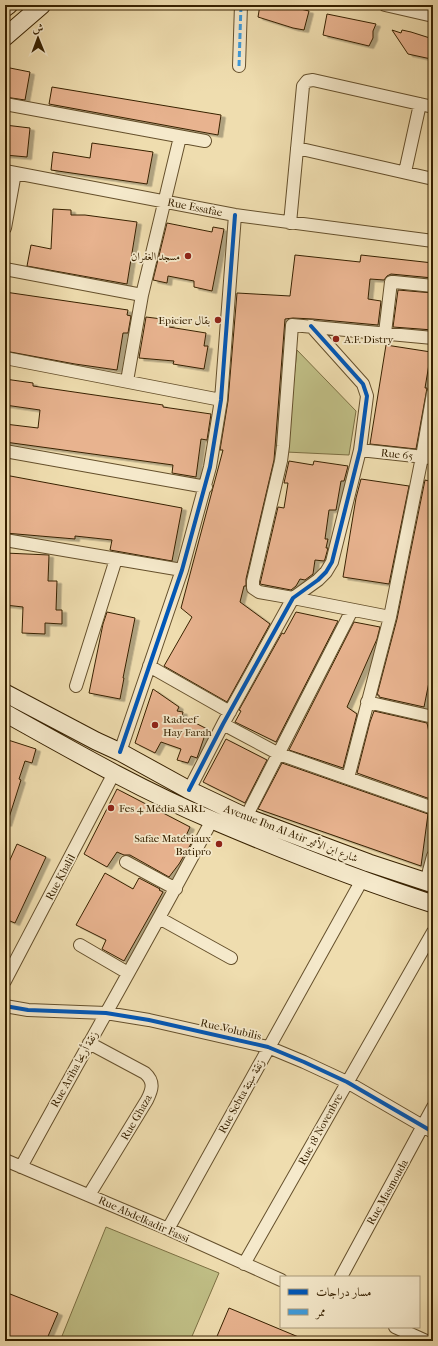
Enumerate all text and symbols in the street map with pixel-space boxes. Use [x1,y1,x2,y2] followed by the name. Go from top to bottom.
[18,18,58,58] north arrow
[32,22,43,35] text: ش
[166,196,224,219] street label: Rue Essafae
[131,250,180,264] place label: مسجد الغفران
[183,251,193,261] marker: مسجد الغفران
[158,314,210,327] place label: Epicier بقال
[213,315,223,325] marker: Epicier بقال
[343,333,395,346] place label: A.F. Distry
[331,334,341,344] marker: A.F. Distry
[380,446,414,463] street label: Rue 65
[163,713,213,739] place label: Radeef Hay Farah
[150,720,160,730] marker: Radeef Hay Farah
[220,800,360,868] street label: Avenue Ibn Al Atir شارع ابن الأثير
[119,802,205,815] place label: Fes 4 Média SARL
[106,803,116,813] marker: Fes 4 Média SARL
[134,832,211,858] place label: Safae Matériaux Batipro
[214,839,224,849] marker: Safae Matériaux Batipro
[43,852,78,903] street label: Rue Khalil
[199,1016,263,1043] street label: Rue Volubilis
[46,1028,101,1110] street label: Rue Ariha زنقة أريحا
[216,1057,267,1136] street label: Rue Sebta زنقة سبتة
[118,1091,155,1142] street label: Rue Ghaza
[295,1091,346,1167] street label: Rue 18 Novenbre
[364,1156,411,1227] street label: Rue Masmouda
[96,1194,192,1246] street label: Rue Abdelkadir Fassi
[280,1276,420,1328] legend
[316,1285,372,1299] text: مسار دراجات
[314,1305,326,1320] text: ممر

